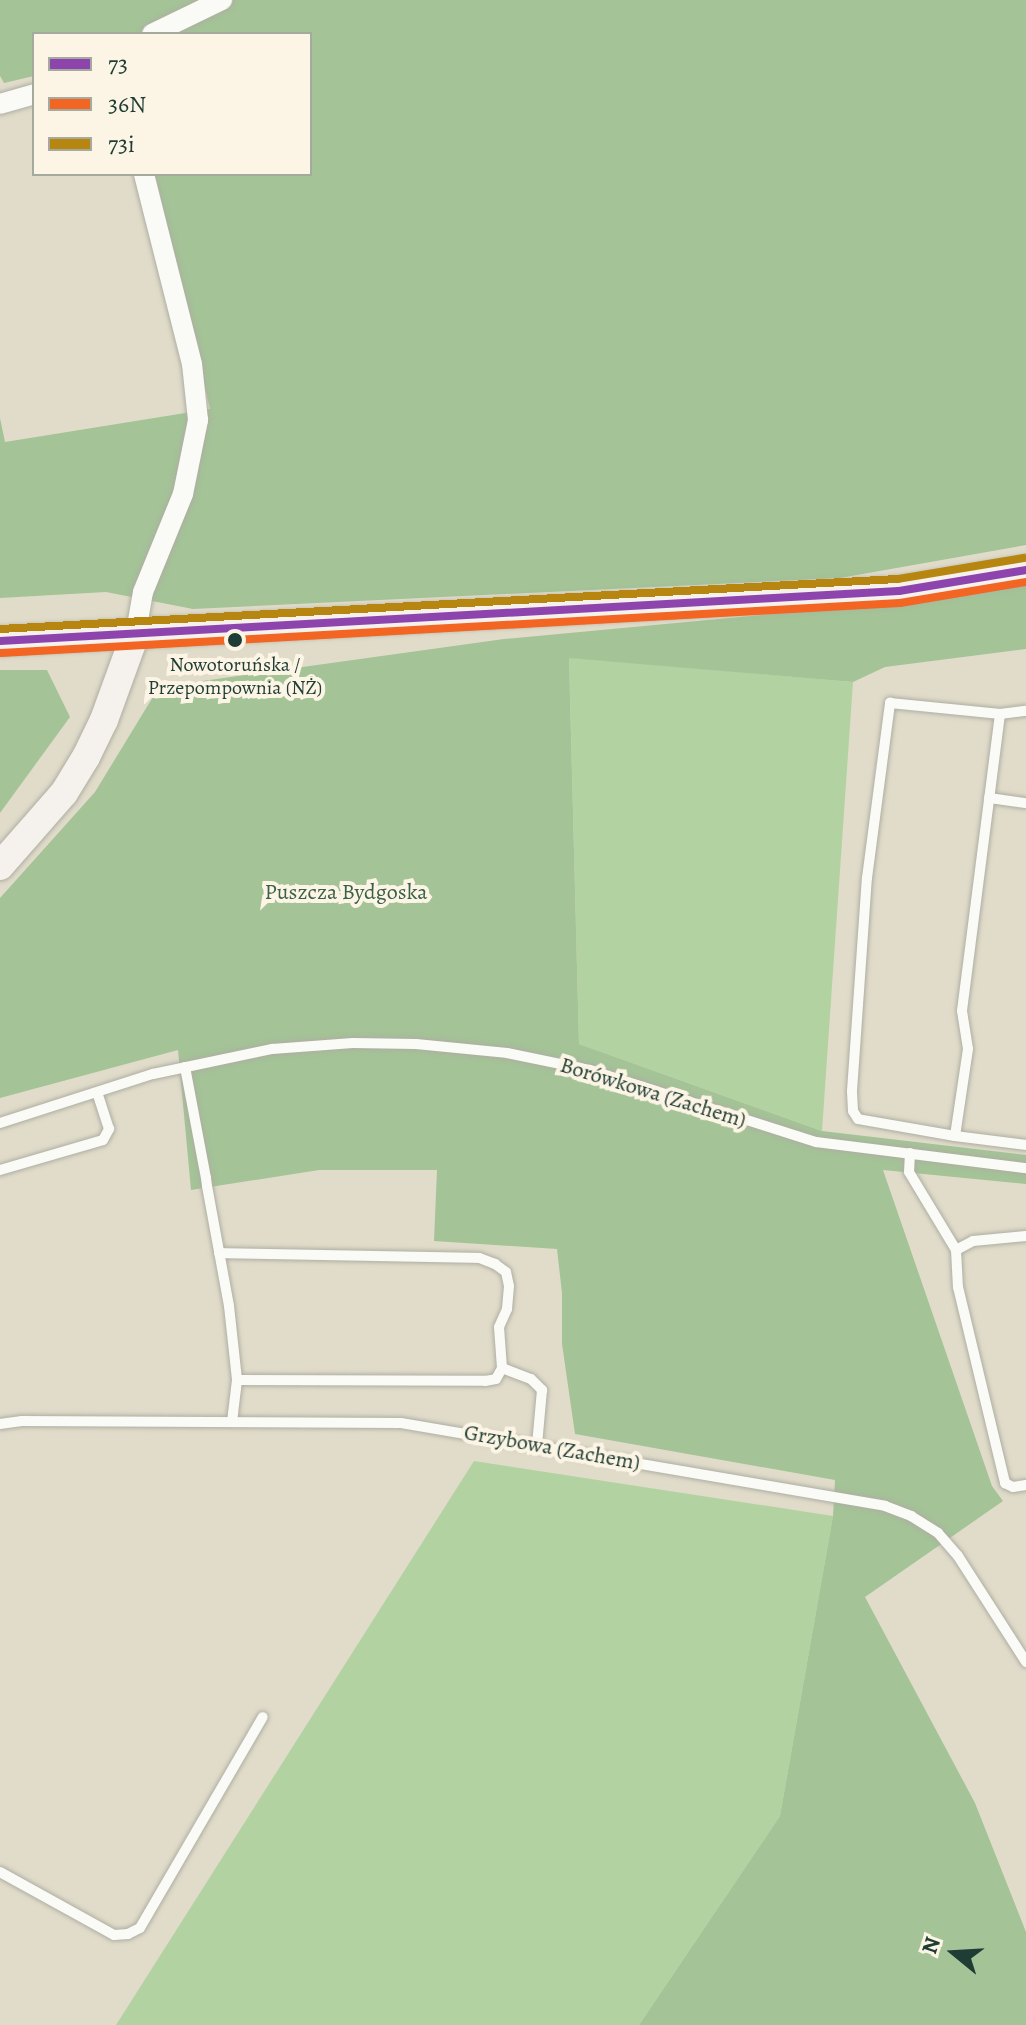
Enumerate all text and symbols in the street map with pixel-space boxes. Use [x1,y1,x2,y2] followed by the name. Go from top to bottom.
[32,32,312,176] legend
[108,48,128,80] text: 73
[108,88,146,120] text: 36N
[108,128,135,160] text: 73i
[227,632,243,648] marker: Nowotoruńska / Przepompownia (NŻ)
[148,652,322,699] place label: Nowotoruńska / Przepompownia (NŻ)
[265,880,427,906] park label: Puszcza Bydgoska
[557,1052,749,1134] street label: Borówkowa (Zachem)
[462,1420,642,1476] street label: Grzybowa (Zachem)
[914,1913,994,1993] north arrow
[914,1933,948,1958] text: N

